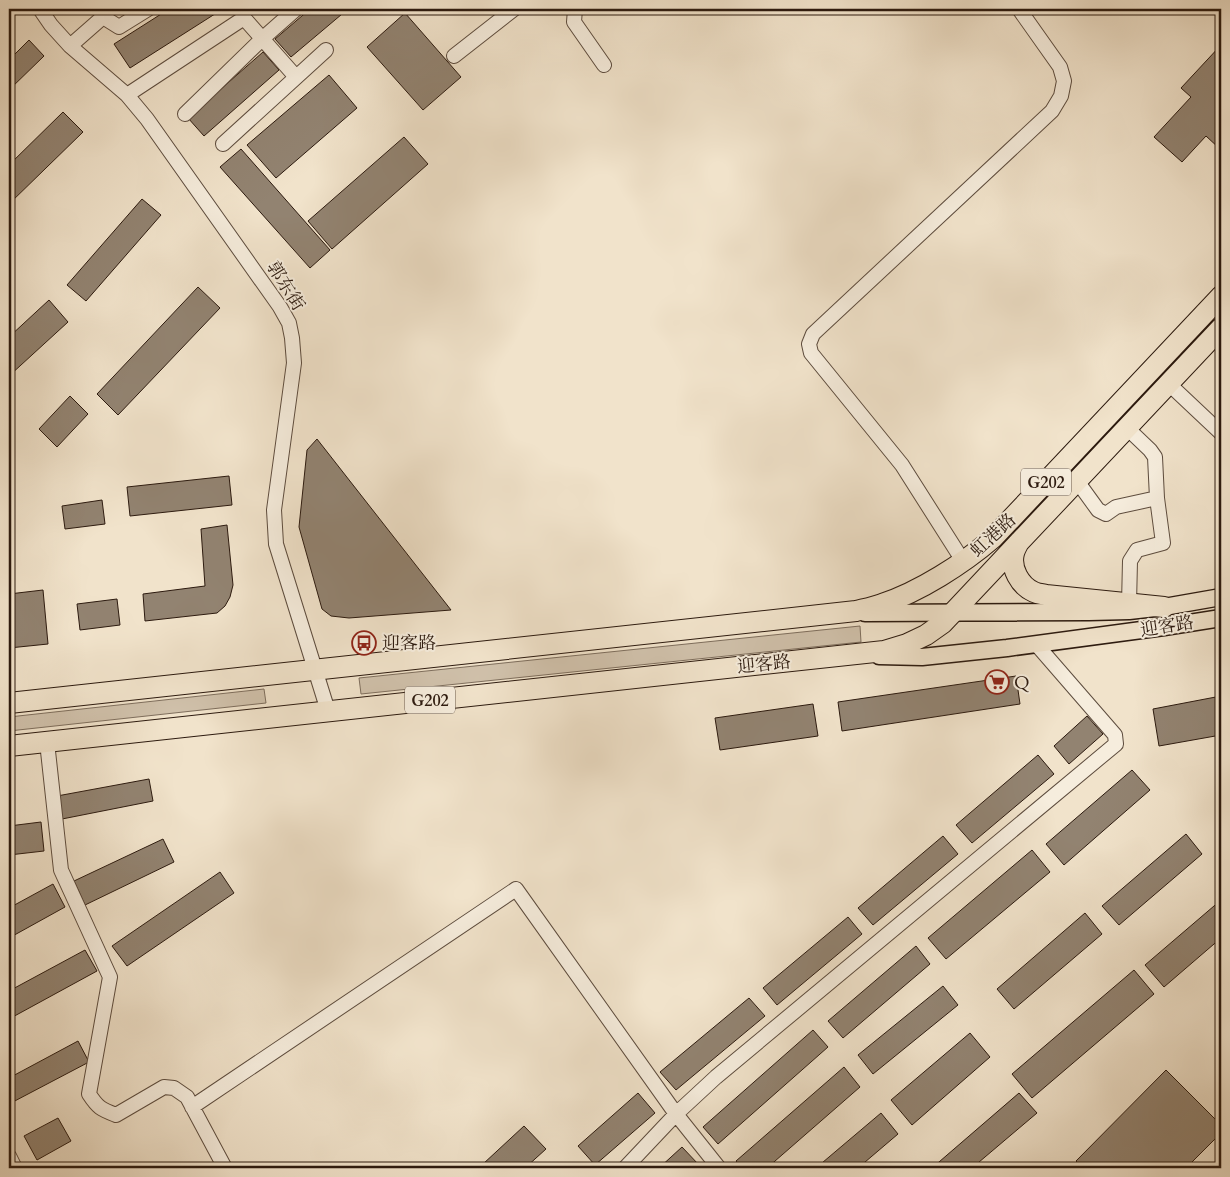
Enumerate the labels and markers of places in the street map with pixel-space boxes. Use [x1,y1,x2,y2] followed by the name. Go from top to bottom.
[351,630,377,656] bus stop icon: 迎客路
[382,631,436,656] place label: 迎客路
[984,669,1010,695] supermarket icon: Q
[1014,670,1030,695] place label: Q

